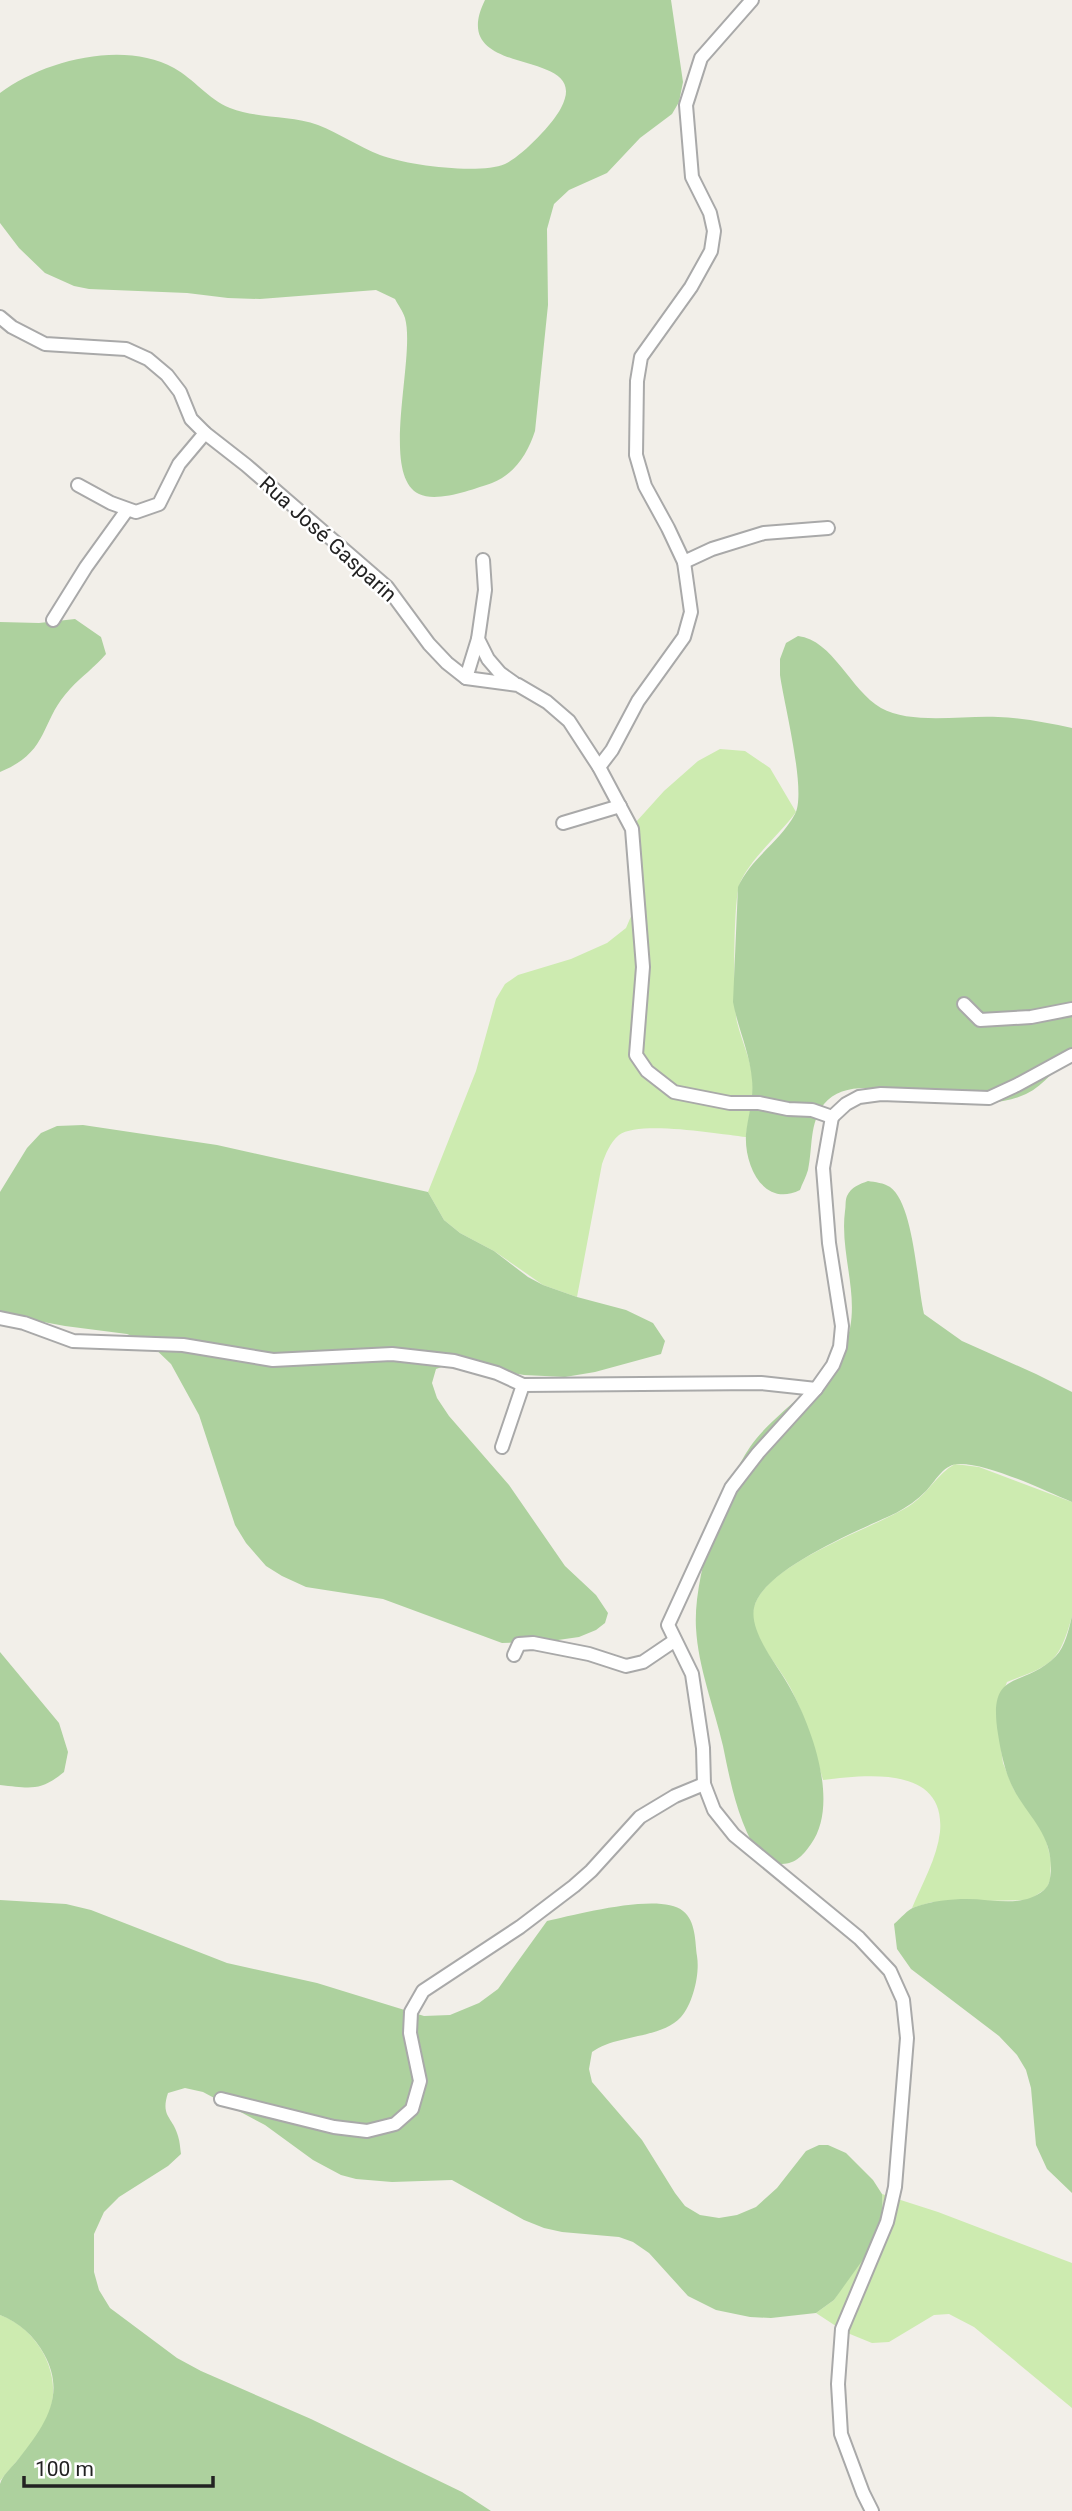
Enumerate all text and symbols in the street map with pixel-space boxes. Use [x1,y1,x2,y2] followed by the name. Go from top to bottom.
[255,471,401,607] street label: Rua José Gasparin
[24,2444,214,2488] scale bar
[35,2457,94,2481] text: 100 m

